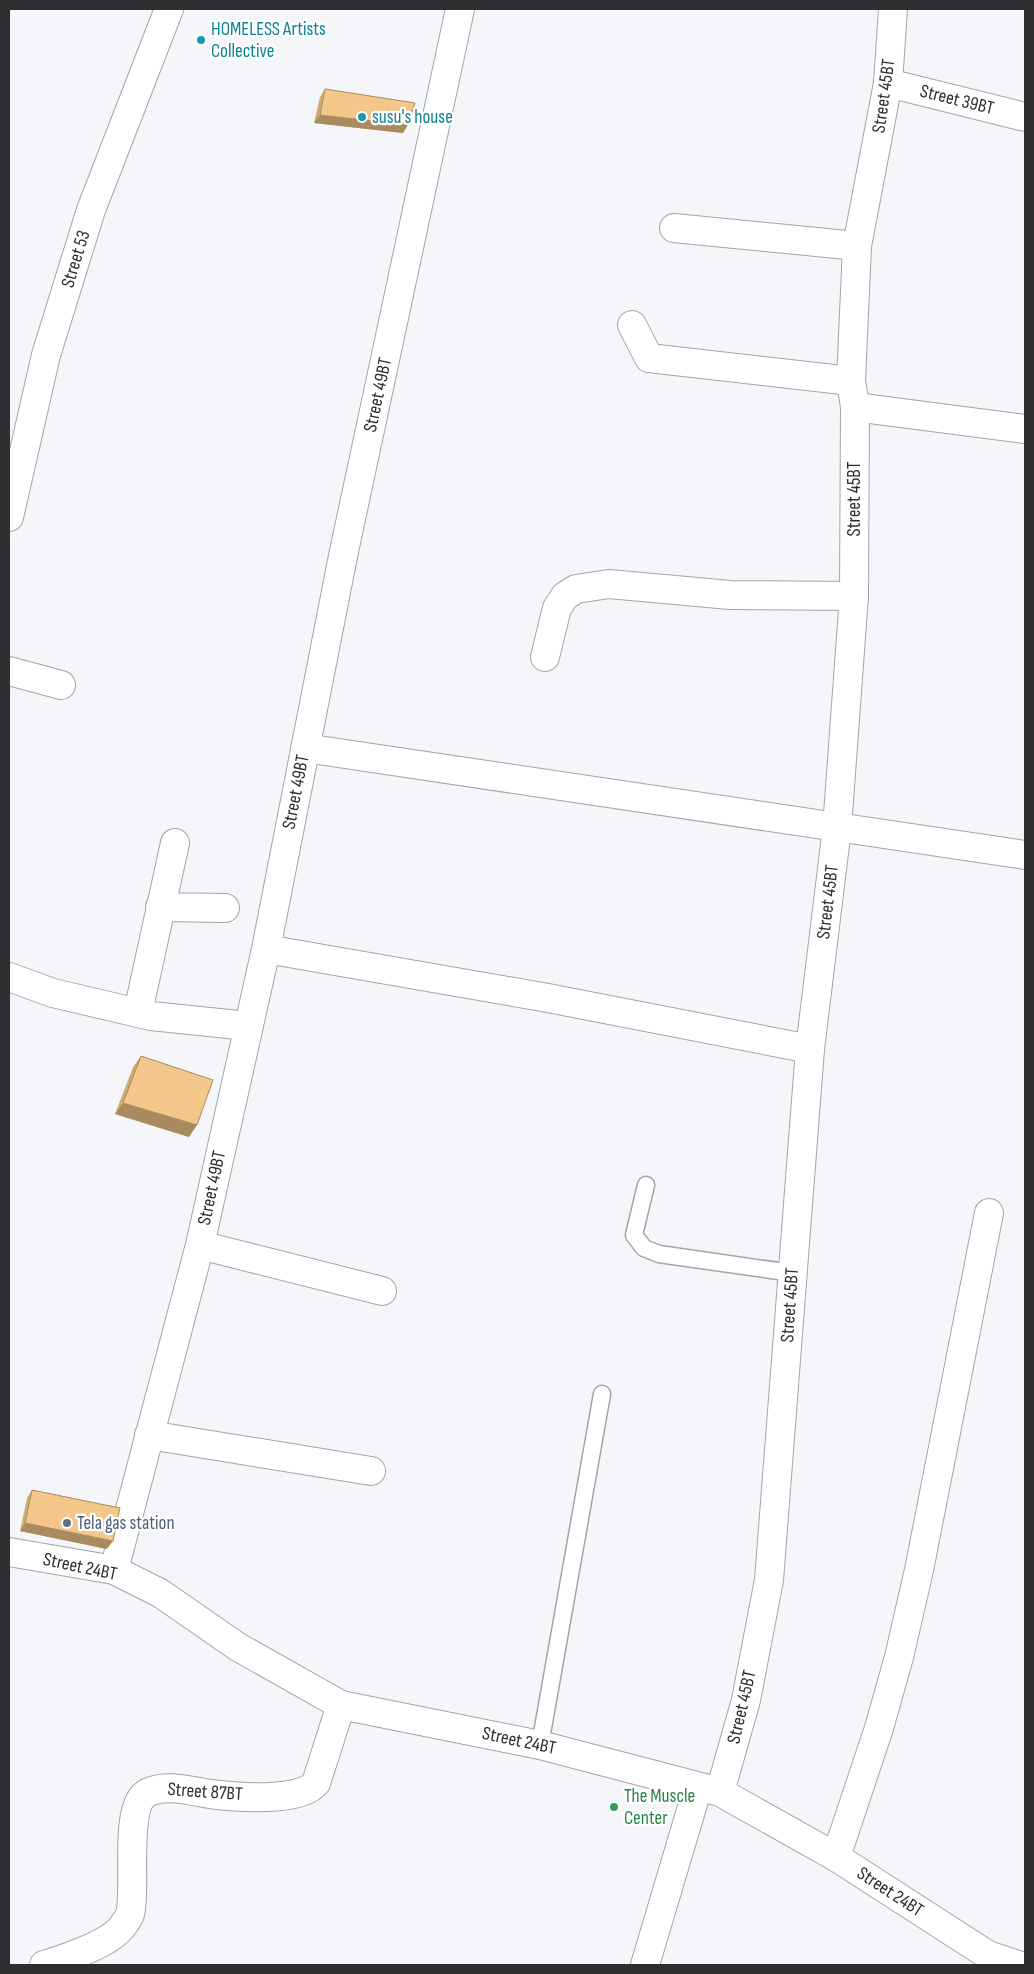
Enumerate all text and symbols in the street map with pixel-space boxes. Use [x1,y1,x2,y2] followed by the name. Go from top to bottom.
[211,18,326,63] place label: HOMELESS Artists Collective
[195,34,207,46] marker: HOMELESS Artists Collective
[867,57,901,135] street label: Street 45BT
[918,80,997,120] street label: Street 39BT
[372,106,453,129] place label: susu's house
[356,111,368,123] marker: susu's house
[56,228,96,290] street label: Street 53
[359,355,397,434] street label: Street 49BT
[843,461,866,536] street label: Street 45BT
[278,752,315,831] street label: Street 49BT
[812,863,844,941] street label: Street 45BT
[193,1148,231,1227] street label: Street 49BT
[776,1267,804,1343] street label: Street 45BT
[77,1512,175,1535] place label: Tela gas station
[61,1517,73,1529] marker: Tela gas station
[41,1548,119,1586] street label: Street 24BT
[722,1668,762,1746] street label: Street 45BT
[480,1722,558,1760] street label: Street 24BT
[167,1778,244,1806] street label: Street 87BT
[624,1785,695,1830] place label: The Muscle Center
[608,1801,620,1813] marker: The Muscle Center
[852,1862,928,1922] street label: Street 24BT

